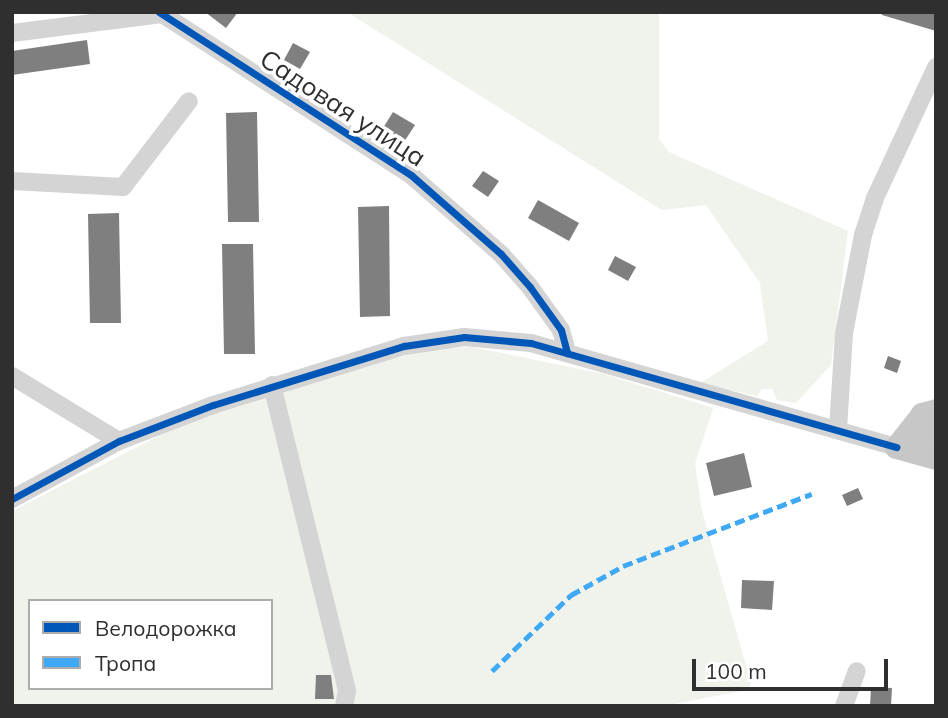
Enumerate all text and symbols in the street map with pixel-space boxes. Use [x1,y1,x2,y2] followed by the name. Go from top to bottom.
[254,43,432,173] street label: Садовая улица
[28,599,273,690] legend
[95,615,237,641] text: Велодорожка
[696,644,892,688] scale bar
[95,650,156,676] text: Тропа
[705,658,767,684] text: 100 m

